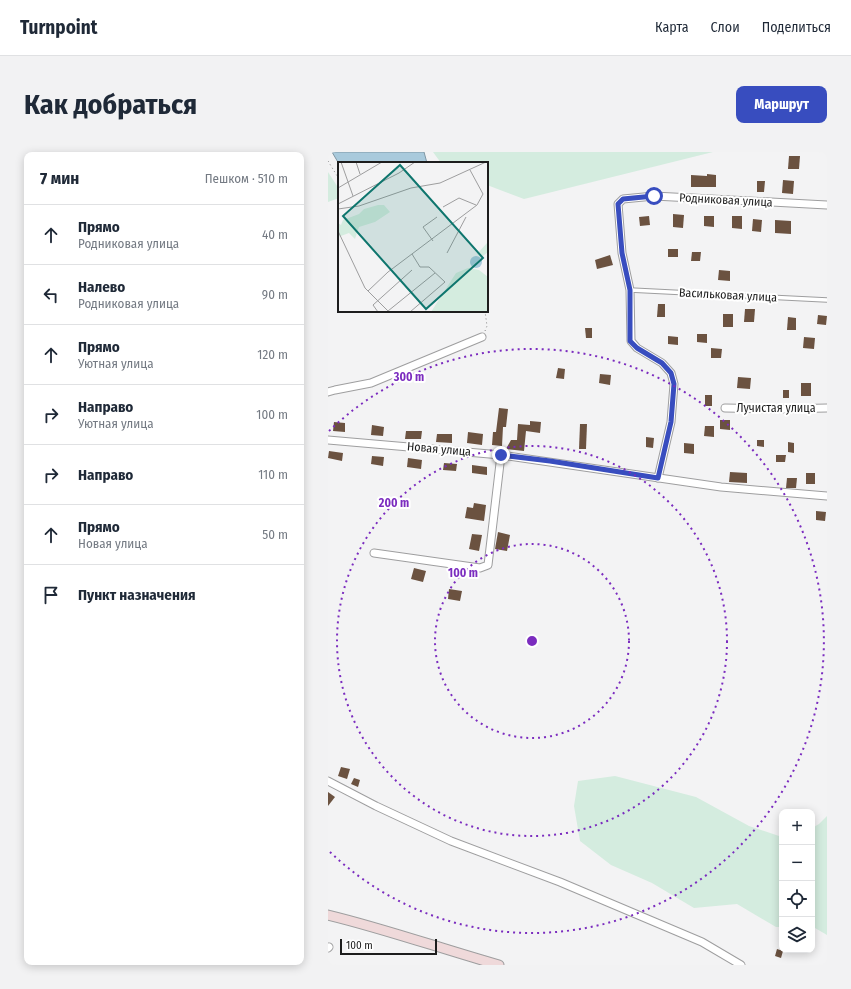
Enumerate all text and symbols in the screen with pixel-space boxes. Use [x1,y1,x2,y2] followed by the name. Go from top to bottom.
[20,16,97,39] text: Turnpoint
[655,19,689,36] text: Карта
[711,19,740,36] text: Слои
[762,19,831,36] text: Поделиться
[736,86,827,123] button: Маршрут
[24,88,197,121] text: Как добраться
[338,162,488,312] inset map
[40,168,79,189] text: 7 мин
[205,171,288,186] text: Пешком · 510 m
[645,187,663,205] route start
[679,191,773,209] street label: Родниковая улица
[78,218,120,236] text: Прямо
[40,224,62,246] icon: ahead
[262,227,288,242] text: 40 m
[78,236,179,251] text: Родниковая улица
[78,278,125,296] text: Налево
[40,284,62,306] icon: left
[679,285,778,305] street label: Васильковая улица
[262,287,288,302] text: 90 m
[78,296,179,311] text: Родниковая улица
[78,338,120,356] text: Прямо
[40,344,62,366] icon: ahead
[257,347,288,362] text: 120 m
[78,356,154,371] text: Уютная улица
[393,370,424,384] text: 300 m
[78,398,133,416] text: Направо
[736,401,816,415] street label: Лучистая улица
[40,404,62,426] icon: right
[256,407,288,422] text: 100 m
[78,416,154,431] text: Уютная улица
[406,439,472,459] street label: Новая улица
[492,446,510,464] route end
[40,464,62,486] icon: right
[78,466,133,484] text: Направо
[258,467,288,482] text: 110 m
[378,496,409,510] text: 200 m
[78,518,120,536] text: Прямо
[40,524,62,546] icon: ahead
[262,527,288,542] text: 50 m
[78,536,148,551] text: Новая улица
[448,566,478,580] text: 100 m
[40,584,62,606] icon: arrive
[78,586,196,604] text: Пункт назначения
[525,634,539,648] centre of rings
[779,809,815,953] map controls
[779,809,815,845] button: +
[779,845,815,881] button: −
[779,881,815,917] button: locate
[779,917,815,953] button: layers
[340,937,437,956] scale bar
[346,939,373,952] text: 100 m

